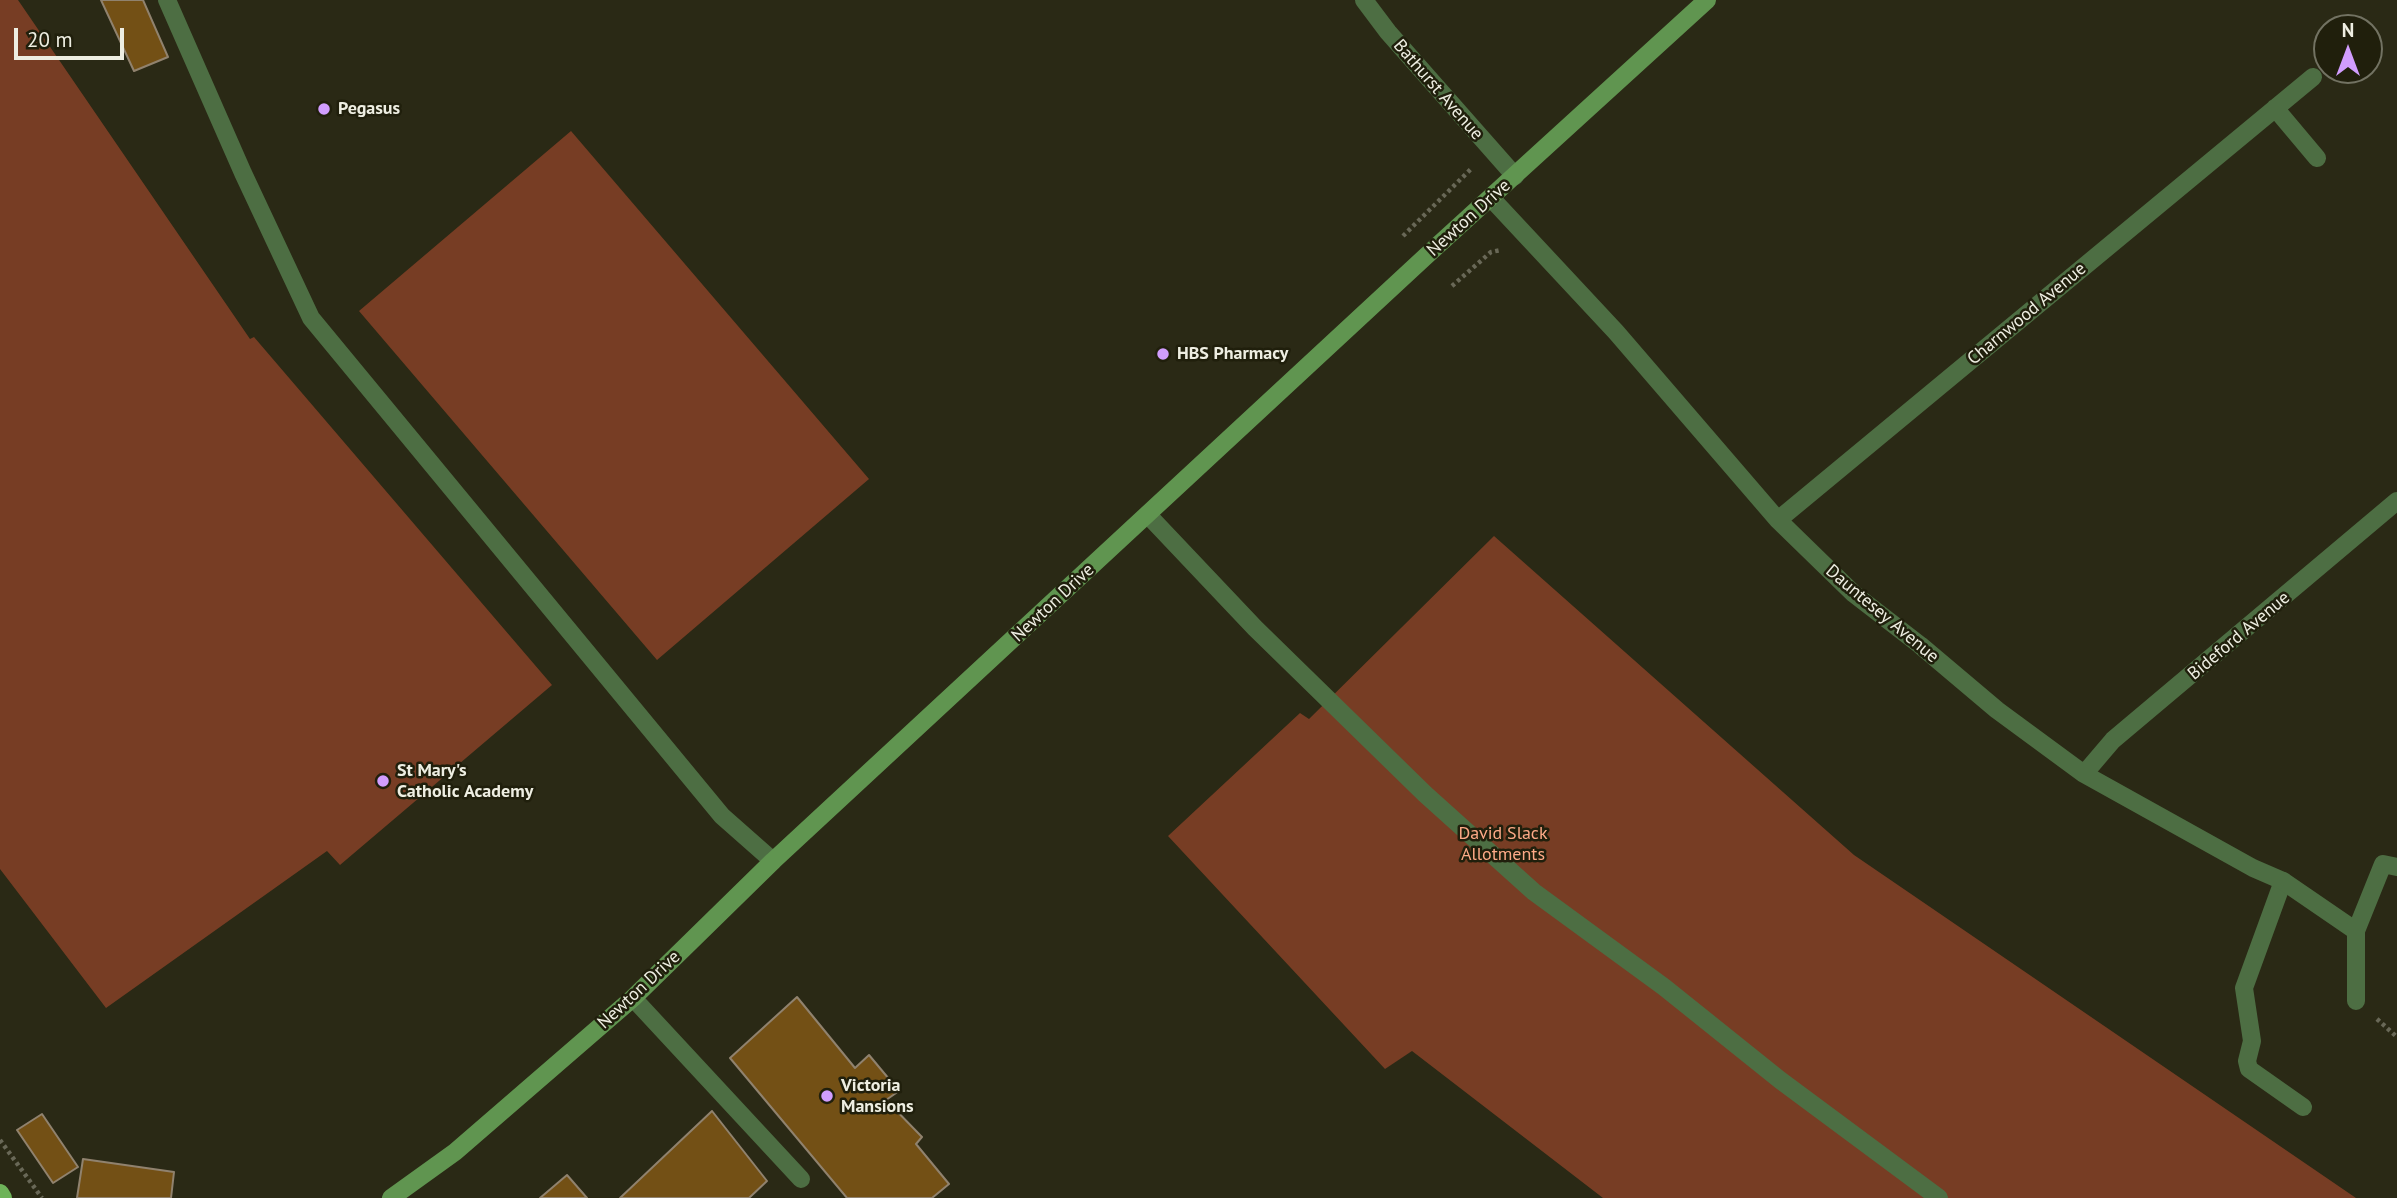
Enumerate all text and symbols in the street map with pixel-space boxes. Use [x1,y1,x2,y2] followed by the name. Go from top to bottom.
[18,14,128,58] scale bar
[2313,14,2383,84] north arrow
[2342,18,2354,42] text: N
[27,26,73,53] text: 20 m
[1389,35,1487,145] street label: Bathurst Avenue
[338,98,400,120] place label: Pegasus
[316,101,332,117] marker: Pegasus
[1423,175,1515,261] street label: Newton Drive
[1963,258,2091,370] street label: Charnwood Avenue
[1177,343,1288,365] place label: HBS Pharmacy
[1155,346,1171,362] marker: HBS Pharmacy
[1007,559,1099,647] street label: Newton Drive
[1821,560,1943,668] street label: Dauntesey Avenue
[2184,587,2294,685] street label: Bideford Avenue
[397,760,533,802] place label: St Mary's Catholic Academy
[375,773,391,789] marker: St Mary's Catholic Academy
[1458,823,1548,866] park label: David Slack Allotments
[593,946,685,1034] street label: Newton Drive
[841,1075,914,1118] place label: Victoria Mansions
[819,1088,835,1104] marker: Victoria Mansions

